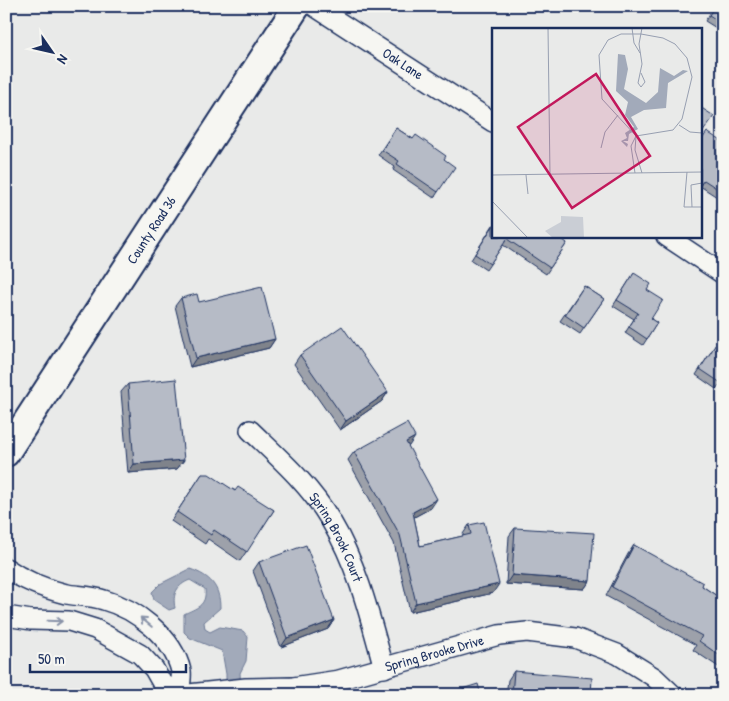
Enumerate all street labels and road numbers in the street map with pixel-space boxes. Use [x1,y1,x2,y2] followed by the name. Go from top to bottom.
[379,43,428,84] street label: Oak Lane
[122,192,180,267] street label: County Road 36
[305,488,368,584] street label: Spring Brook Court
[383,630,486,676] street label: Spring Brooke Drive

